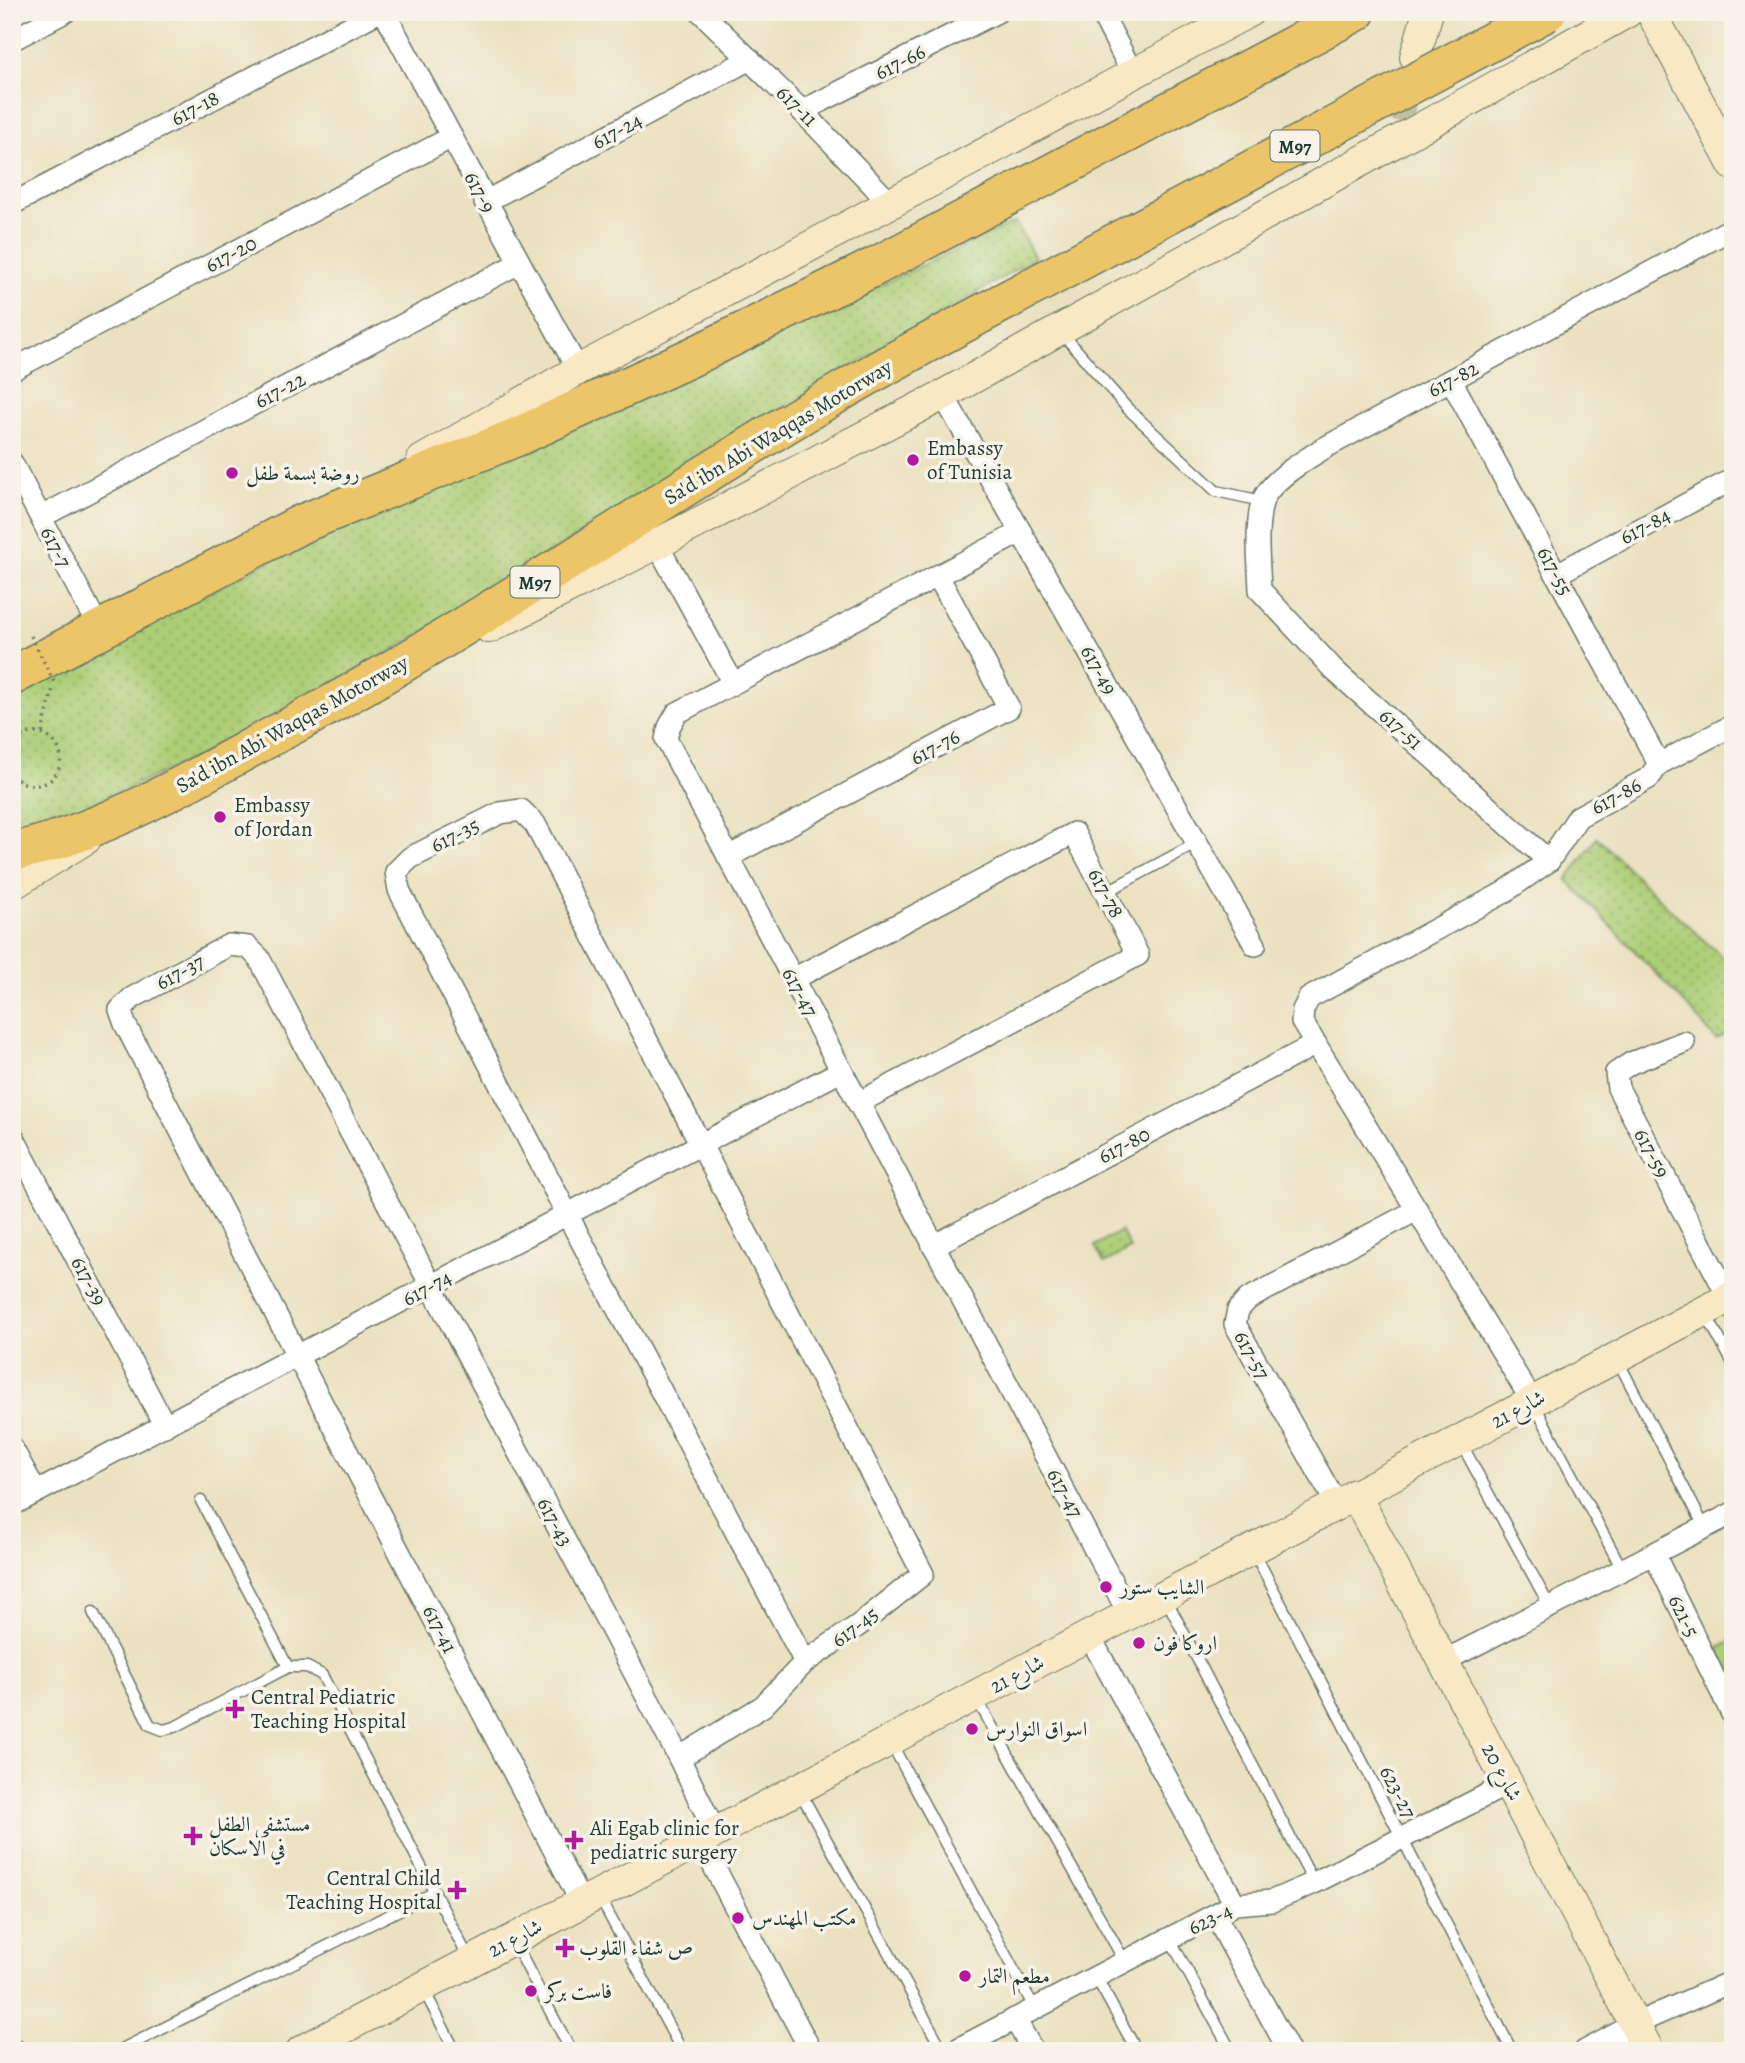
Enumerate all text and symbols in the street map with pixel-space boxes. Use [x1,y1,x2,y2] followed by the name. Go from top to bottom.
[870,37,930,87] street label: 617-66
[770,79,824,133] street label: 617-11
[166,84,224,132] street label: 617-18
[587,106,647,156] street label: 617-24
[1270,130,1320,162] road number: M97
[457,166,503,218] street label: 617-9
[200,229,262,279] street label: 617-20
[659,352,898,511] street label: Sa'd ibn Abi Waqqas Motorway
[1423,354,1483,404] street label: 617-82
[250,365,310,415] street label: 617-22
[927,434,1013,486] place label: Embassy of Tunisia
[905,452,921,468] marker: Embassy of Tunisia
[246,459,360,488] place label: روضة بسمة طفل
[224,465,240,481] marker: روضة بسمة طفل
[1615,501,1675,551] street label: 617-84
[34,522,78,572] street label: 617-7
[1530,542,1580,600] street label: 617-55
[510,566,560,597] road number: M97
[1074,640,1124,700] street label: 617-49
[171,648,414,800] street label: Sa'd ibn Abi Waqqas Motorway
[1373,702,1429,756] street label: 617-51
[905,722,965,772] street label: 617-76
[1586,771,1646,821] street label: 617-86
[234,791,312,843] place label: Embassy of Jordan
[212,809,228,825] marker: Embassy of Jordan
[426,811,484,859] street label: 617-35
[1081,863,1131,923] street label: 617-78
[151,948,209,996] street label: 617-37
[775,962,825,1022] street label: 617-47
[1093,1120,1155,1170] street label: 617-80
[1627,1123,1677,1183] street label: 617-59
[64,1251,114,1311] street label: 617-39
[397,1263,457,1313] street label: 617-74
[1227,1326,1277,1384] street label: 617-57
[1486,1383,1552,1438] street label: شارع 21
[1040,1463,1090,1523] street label: 617-47
[530,1492,580,1552] street label: 617-43
[1118,1573,1204,1601] place label: الشايب ستور
[1098,1579,1114,1595] marker: الشايب ستور
[1662,1590,1706,1642] street label: 621-5
[416,1600,464,1658] street label: 617-41
[826,1600,884,1654] street label: 617-45
[1153,1629,1217,1657] place label: اروكا فون
[1131,1635,1147,1651] marker: اروكا فون
[985,1648,1051,1703] street label: شارع 21
[251,1683,406,1735] place label: Central Pediatric Teaching Hospital
[225,1699,245,1719] marker: Central Pediatric Teaching Hospital
[986,1715,1087,1743] place label: اسواق النوارس
[964,1721,980,1737] marker: اسواق النوارس
[1472,1738,1529,1808] street label: شارع 20
[1373,1761,1423,1823] street label: 623-27
[209,1810,311,1865] place label: مستشفى الطفل في الاسكان
[589,1814,739,1866] place label: Ali Egab clinic for pediatric surgery
[183,1826,203,1846] marker: مستشفى الطفل في الاسكان
[564,1830,584,1850] marker: Ali Egab clinic for pediatric surgery
[286,1864,442,1916] place label: Central Child Teaching Hospital
[447,1880,467,1900] marker: Central Child Teaching Hospital
[1183,1896,1237,1942] street label: 623-4
[752,1904,856,1932] place label: مكتب المهندس
[730,1910,746,1926] marker: مكتب المهندس
[483,1912,549,1967] street label: شارع 21
[579,1934,693,1962] place label: ص شفاء القلوب
[557,1940,573,1956] marker: ص شفاء القلوب
[977,1962,1050,1996] place label: مطعم التمار
[957,1968,973,1984] marker: مطعم التمار
[543,1977,612,2005] place label: فاست بركر
[523,1983,539,1999] marker: فاست بركر

